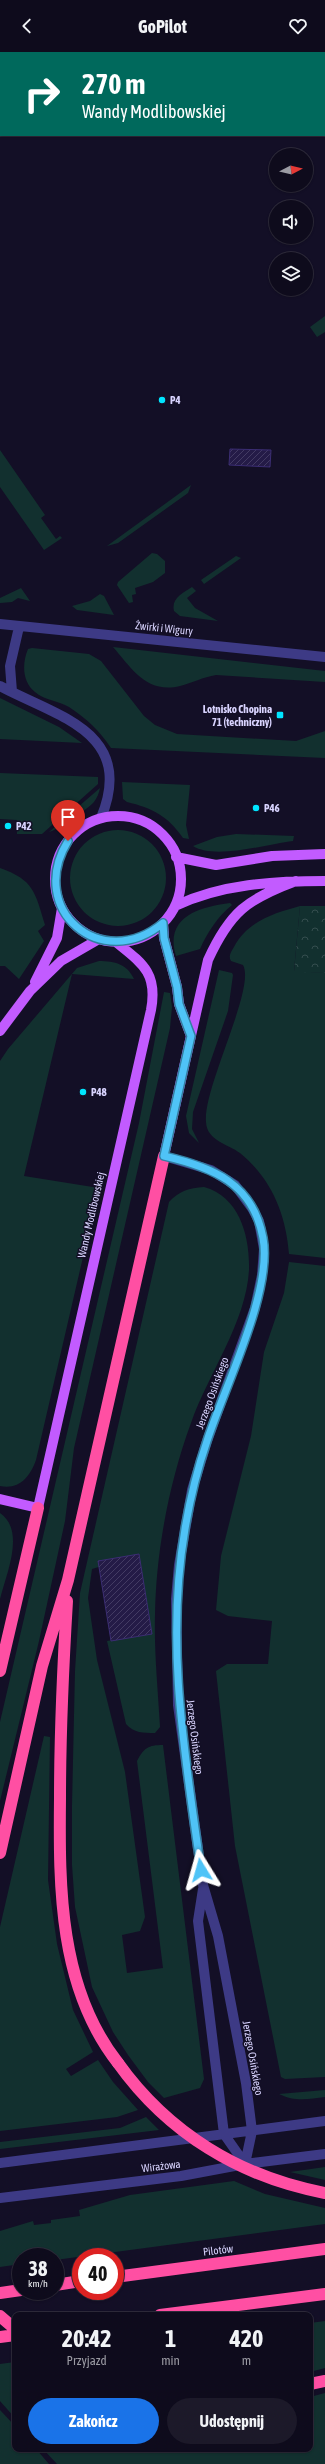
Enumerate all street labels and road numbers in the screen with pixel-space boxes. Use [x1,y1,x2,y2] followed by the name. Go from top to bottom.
[134,619,194,637] street label: Żwirki i Wigury
[75,1171,107,1259] street label: Wandy Modlibowskiej
[193,1355,231,1431] street label: Jerzego Osińskiego
[184,1699,206,1775] street label: Jerzego Osińskiego
[241,2020,265,2096] street label: Jerzego Osińskiego
[141,2158,181,2174] street label: Wirażowa
[202,2242,234,2258] street label: Pilotów

